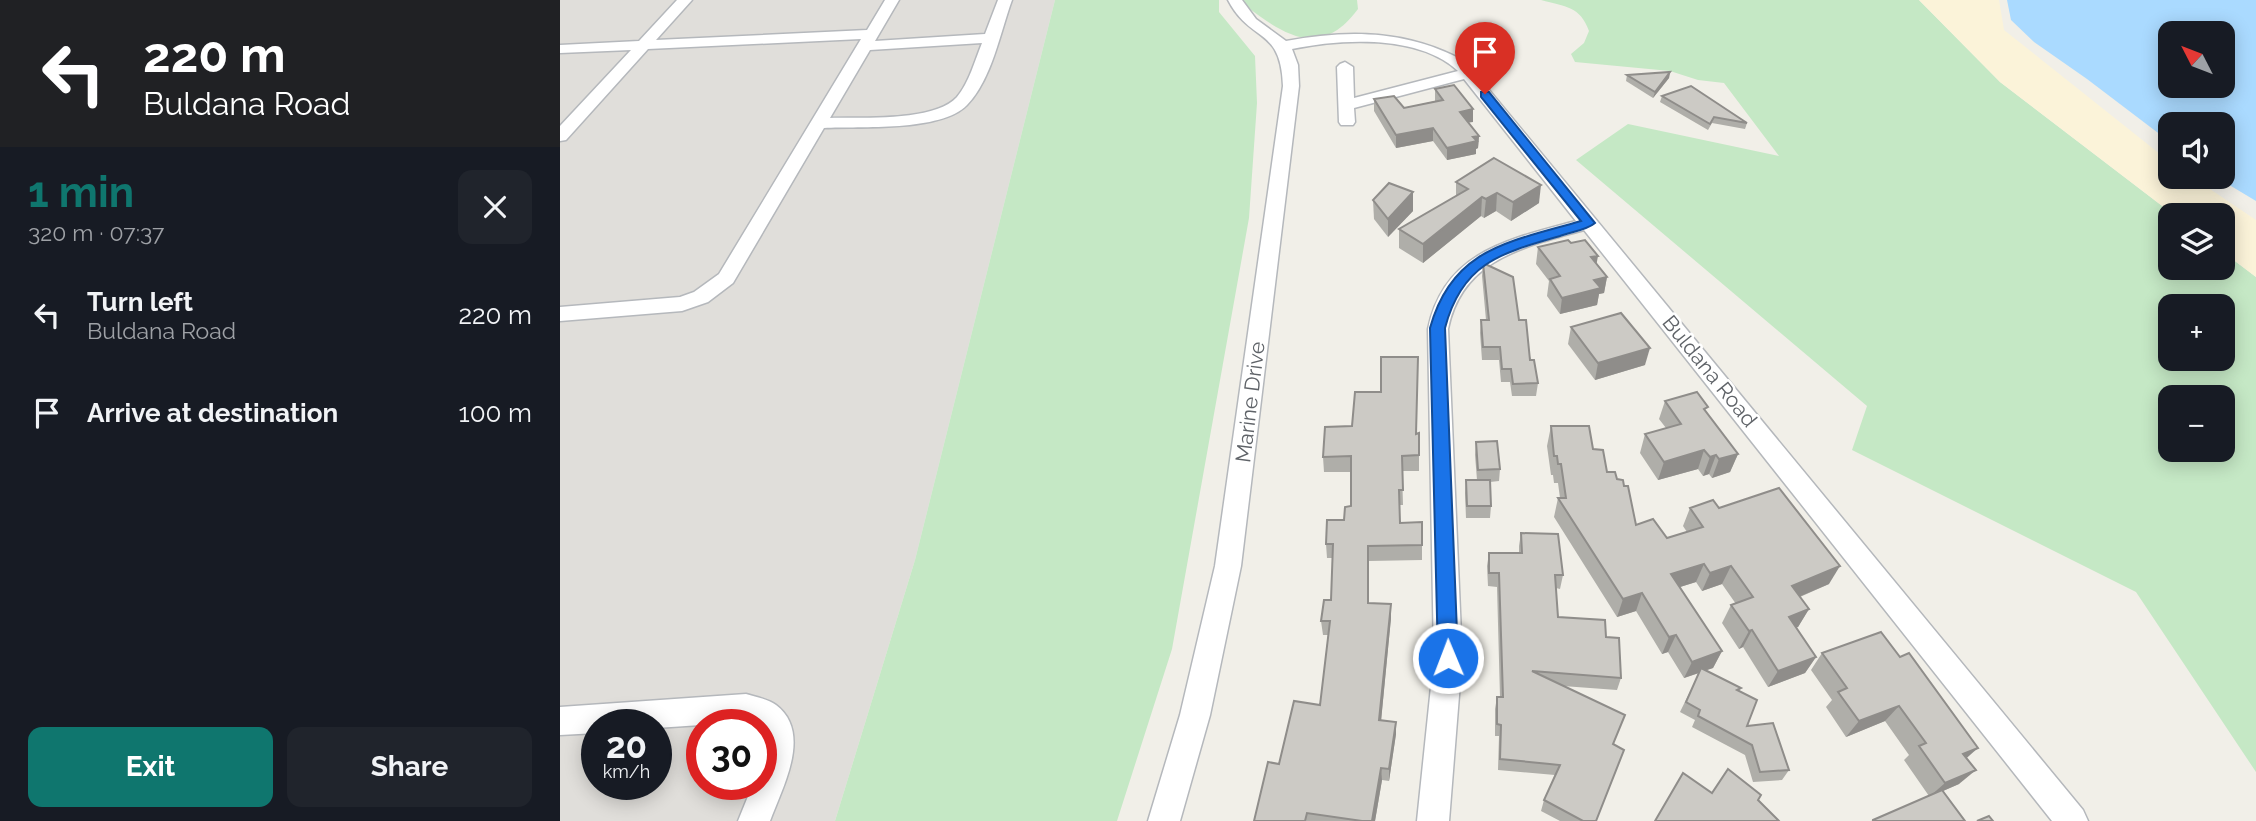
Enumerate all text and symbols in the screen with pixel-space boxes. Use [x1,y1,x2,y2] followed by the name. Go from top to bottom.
[2158,21,2235,98] north arrow
[2158,21,2235,462] map controls
[1455,22,1515,94] pin
[143,26,286,83] text: 220 m
[28,28,119,119] icon: left
[1466,33,1504,71] icon: arrive
[143,85,350,122] text: Buldana Road
[2158,112,2235,189] button: sound
[28,168,134,217] text: 1 min
[458,170,532,244] button: close
[2158,203,2235,280] button: layers
[28,219,164,246] text: 320 m · 07:37
[87,287,193,317] text: Turn left
[2158,294,2235,371] button: +
[28,296,66,334] icon: left
[458,300,532,330] text: 220 m
[1657,310,1763,432] street label: Buldana Road
[87,317,236,344] text: Buldana Road
[1230,340,1270,464] street label: Marine Drive
[2158,385,2235,462] button: −
[28,394,66,432] icon: arrive
[87,398,338,428] text: Arrive at destination
[459,398,532,428] text: 100 m
[1411,621,1485,695] position arrow
[686,709,777,800] speed limit sign: 30
[606,725,647,766] text: 20
[28,727,273,807] button: Exit
[287,727,532,807] button: Share
[603,761,650,782] text: km/h

